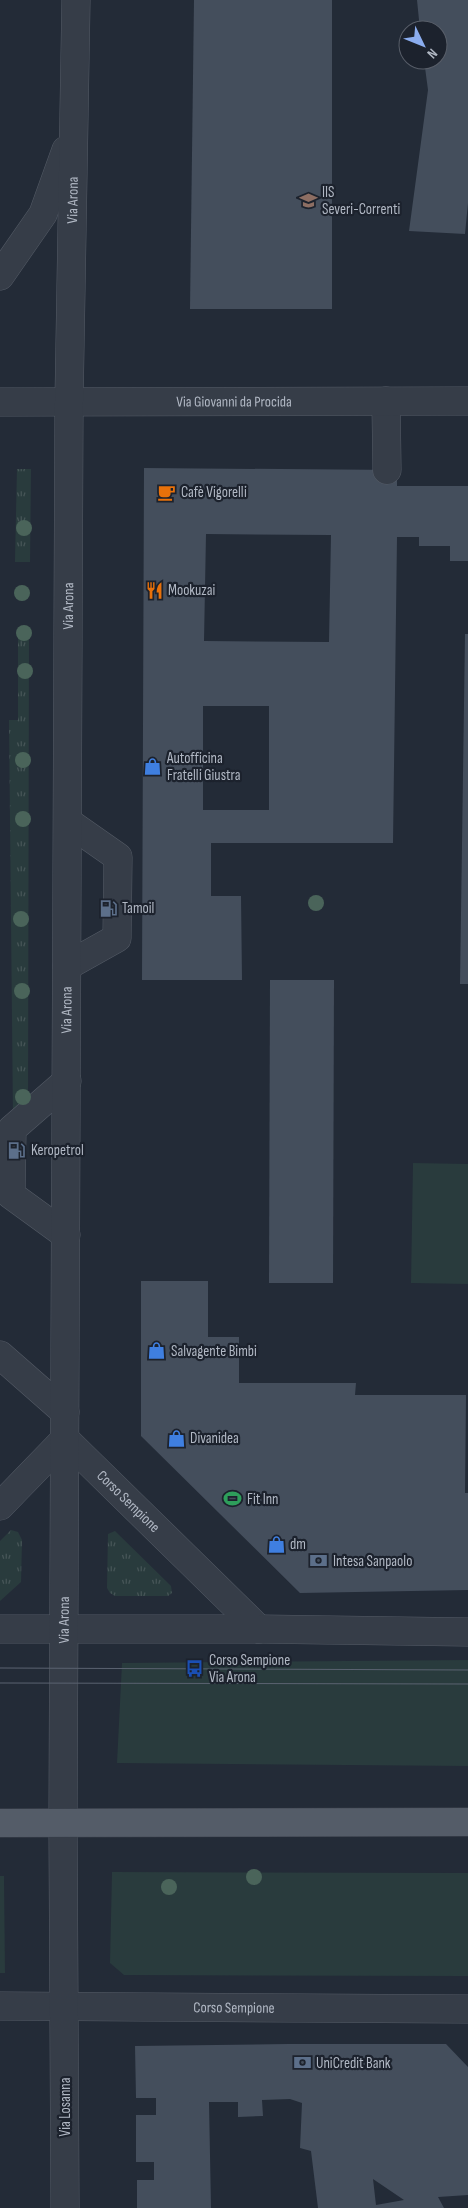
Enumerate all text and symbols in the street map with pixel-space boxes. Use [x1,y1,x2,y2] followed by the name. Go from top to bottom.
[398,20,448,70] north arrow
[423,45,441,62] text: N
[63,176,82,224] street label: Via Arona
[322,183,401,219] place label: IIS Severi-Correnti
[298,191,318,211] school or university icon: IIS Severi-Correnti
[176,392,292,411] street label: Via Giovanni da Procida
[157,482,177,502] cafe icon: Cafè Vigorelli
[181,483,247,502] place label: Cafè Vigorelli
[144,580,164,600] restaurant icon: Mookuzai
[168,581,216,600] place label: Mookuzai
[59,582,78,630] street label: Via Arona
[166,749,241,785] place label: Autofficina Fratelli Giustra
[143,757,163,777] shop icon: Autofficina Fratelli Giustra
[98,898,118,918] fuel station icon: Tamoil
[122,899,154,918] place label: Tamoil
[57,986,76,1034] street label: Via Arona
[7,1140,27,1160] fuel station icon: Keropetrol
[31,1141,84,1160] place label: Keropetrol
[147,1341,167,1361] shop icon: Salvagente Bimbi
[171,1342,257,1361] place label: Salvagente Bimbi
[166,1428,186,1448] shop icon: Divanidea
[190,1429,239,1448] place label: Divanidea
[93,1466,164,1536] street label: Corso Sempione
[223,1489,243,1509] sports icon: Fit Inn
[247,1490,279,1509] place label: Fit Inn
[266,1534,286,1554] shop icon: dm
[290,1535,306,1554] place label: dm
[309,1551,329,1571] bank icon: Intesa Sanpaolo
[333,1552,412,1571] place label: Intesa Sanpaolo
[54,1596,73,1644] street label: Via Arona
[209,1651,290,1687] place label: Corso Sempione Via Arona
[185,1659,205,1679] bus stop icon: Corso Sempione Via Arona
[193,1998,275,2017] street label: Corso Sempione
[292,2053,312,2073] bank icon: UniCredit Bank
[316,2054,391,2073] place label: UniCredit Bank
[56,2077,75,2137] street label: Via Losanna

